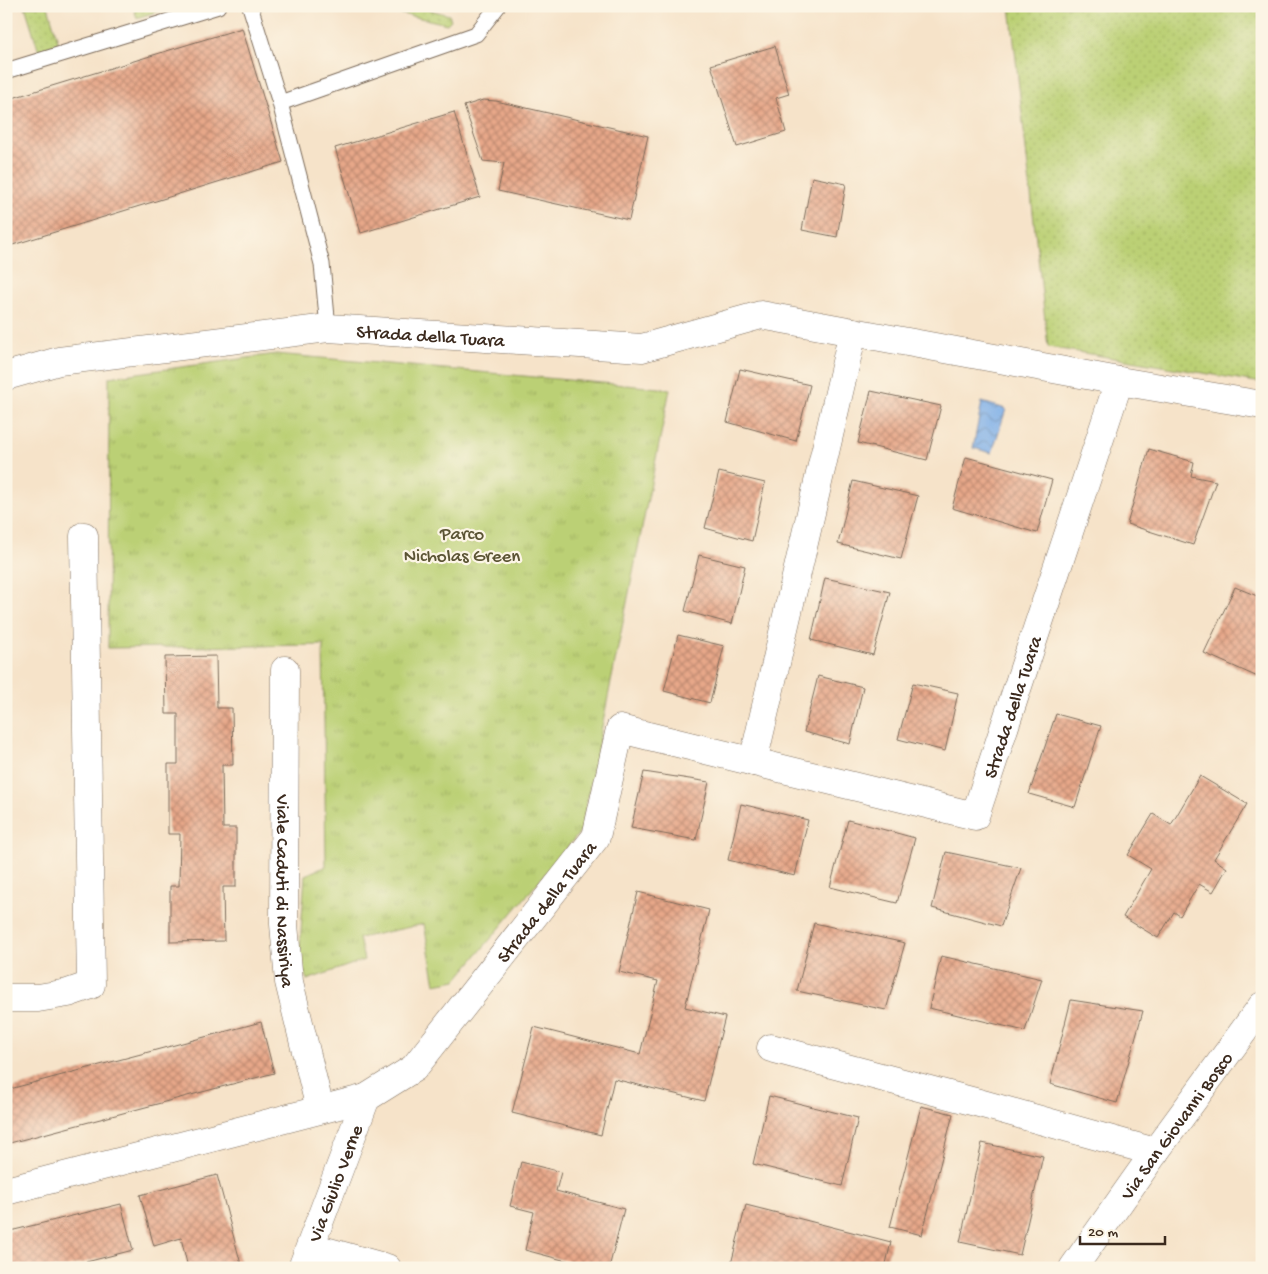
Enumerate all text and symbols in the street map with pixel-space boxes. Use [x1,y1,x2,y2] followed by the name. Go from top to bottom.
[356,322,507,354] street label: Strada della Tuara
[404,524,520,569] park label: Parco Nicholas Green
[980,632,1049,782] street label: Strada della Tuara
[269,794,298,990] street label: Viale Caduti di Nassiriya
[493,837,604,969] street label: Strada della Tuara
[1116,1048,1240,1206] street label: Via San Giovanni Bosco
[304,1122,370,1247] street label: Via Giulio Verne
[1080,1214,1166,1246] scale bar
[1088,1224,1118,1242] text: 20 m

